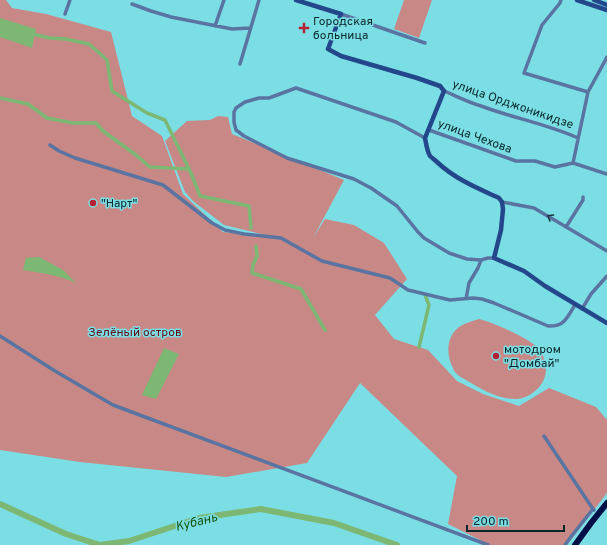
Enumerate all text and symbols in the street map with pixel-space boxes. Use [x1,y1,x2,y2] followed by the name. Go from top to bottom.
[313,14,373,44] place label: Городская больница
[298,22,310,34] marker: Городская больница
[450,77,575,133] street label: улица Орджоникидзе
[435,116,514,158] street label: улица Чехова
[101,196,138,212] place label: "Нарт"
[88,198,98,208] marker: "Нарт"
[547,214,554,221] one-way arrow
[88,325,182,341] park label: Зелёный остров
[504,342,561,372] place label: мотодром "Домбай"
[491,351,501,361] marker: мотодром "Домбай"
[467,507,564,533] scale bar
[174,510,219,536] water label: Кубань
[473,514,509,530] text: 200 m

